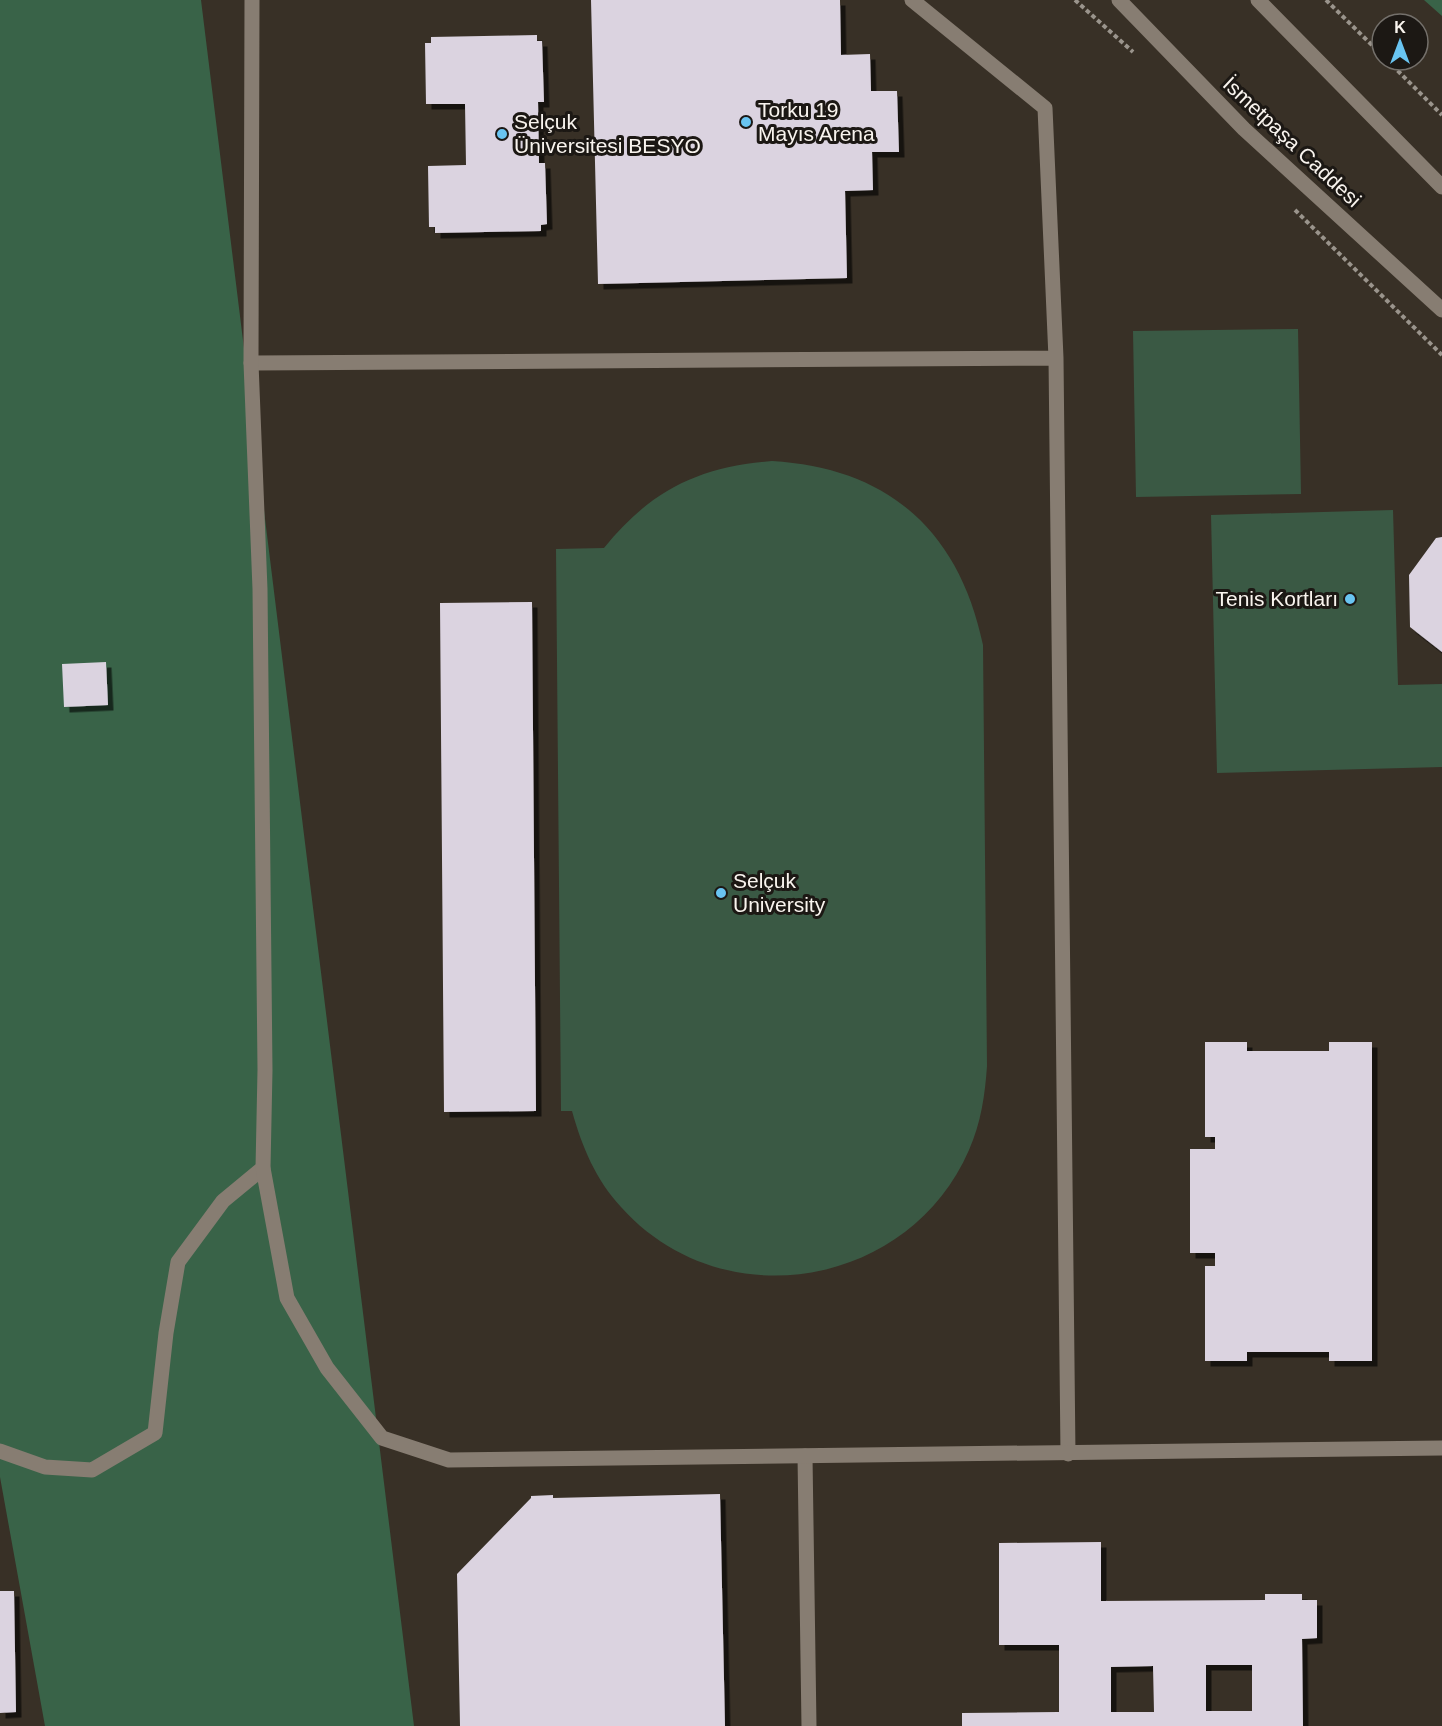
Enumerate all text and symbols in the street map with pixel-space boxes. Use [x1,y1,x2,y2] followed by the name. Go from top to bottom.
[1370,12,1430,72] north arrow
[1394,19,1406,36] text: K
[1219,72,1366,211] street label: İsmetpaşa Caddesi
[758,98,875,145] place label: Torku 19 Mayıs Arena
[514,110,701,157] place label: Selçuk Üniversitesi BESYO
[739,115,753,129] marker: Torku 19 Mayıs Arena
[495,127,509,141] marker: Selçuk Üniversitesi BESYO
[1215,587,1338,610] place label: Tenis Kortları
[1343,592,1357,606] marker: Tenis Kortları
[733,869,826,916] place label: Selçuk University
[714,886,728,900] marker: Selçuk University

